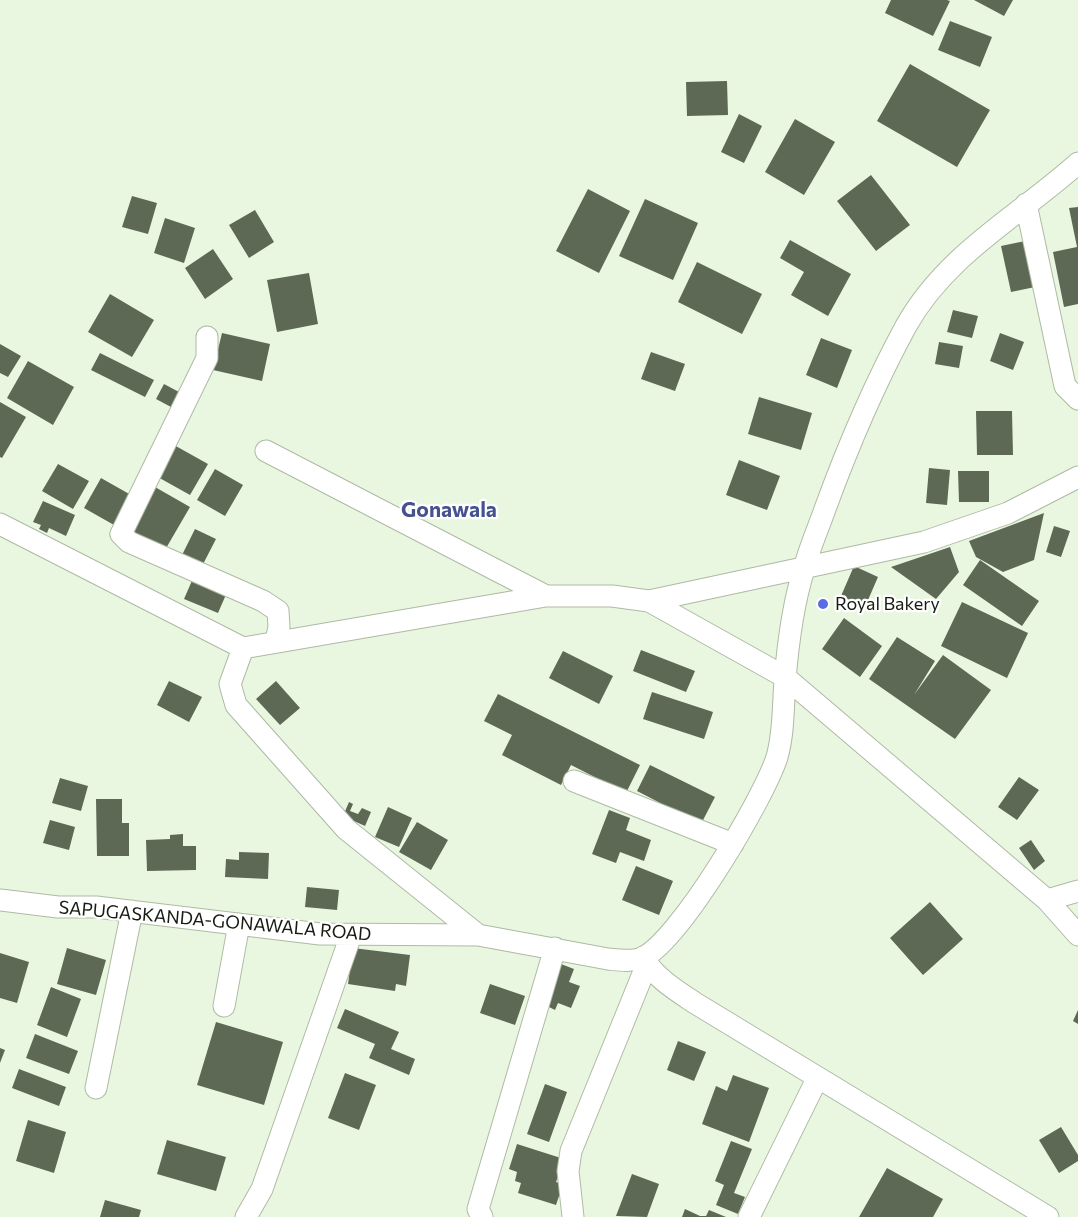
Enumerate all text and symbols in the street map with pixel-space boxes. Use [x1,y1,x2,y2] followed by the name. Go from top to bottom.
[401,497,497,523] district label: Gonawala
[835,593,940,615] place label: Royal Bakery
[816,597,830,611] marker: Royal Bakery
[58,897,372,945] street label: SAPUGASKANDA-GONAWALA ROAD

